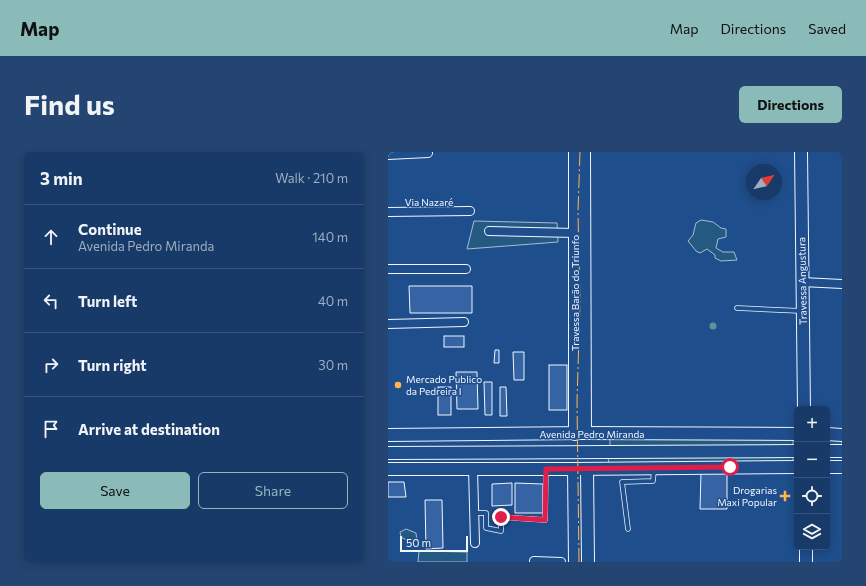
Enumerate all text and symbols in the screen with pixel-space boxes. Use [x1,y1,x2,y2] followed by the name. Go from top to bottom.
[20,17,59,40] text: Map
[670,20,699,37] text: Map
[721,20,786,37] text: Directions
[808,20,846,37] text: Saved
[739,86,842,123] button: Directions
[24,87,115,121] text: Find us
[746,164,782,200] north arrow
[40,168,83,189] text: 3 min
[275,170,348,186] text: Walk · 210 m
[405,196,453,208] street label: Via Nazaré
[78,220,142,238] text: Continue
[40,226,62,248] icon: ahead
[312,229,348,245] text: 140 m
[569,235,581,351] street label: Travessa Barão do Triunfo
[795,237,809,325] street label: Travessa Angustura
[78,238,214,254] text: Avenida Pedro Miranda
[40,290,62,312] icon: left
[78,292,137,310] text: Turn left
[318,293,348,309] text: 40 m
[40,354,62,376] icon: right
[78,356,147,374] text: Turn right
[318,357,348,373] text: 30 m
[406,373,482,397] place label: Mercado Publico da Pedreira I
[393,380,403,390] marker: Mercado Publico da Pedreira I
[794,406,830,550] map controls
[794,406,830,442] button: +
[40,418,62,440] icon: arrive
[78,420,220,438] text: Arrive at destination
[540,428,644,440] street label: Avenida Pedro Miranda
[794,442,830,478] button: −
[721,458,739,476] route start
[40,472,190,509] button: Save
[198,472,348,509] button: Share
[794,478,830,514] button: locate
[717,484,777,508] place label: Drogarias Maxi Popular
[780,491,790,501] marker: Drogarias Maxi Popular
[492,508,510,526] route end
[794,514,830,550] button: layers
[400,534,468,553] scale bar
[406,536,431,549] text: 50 m

